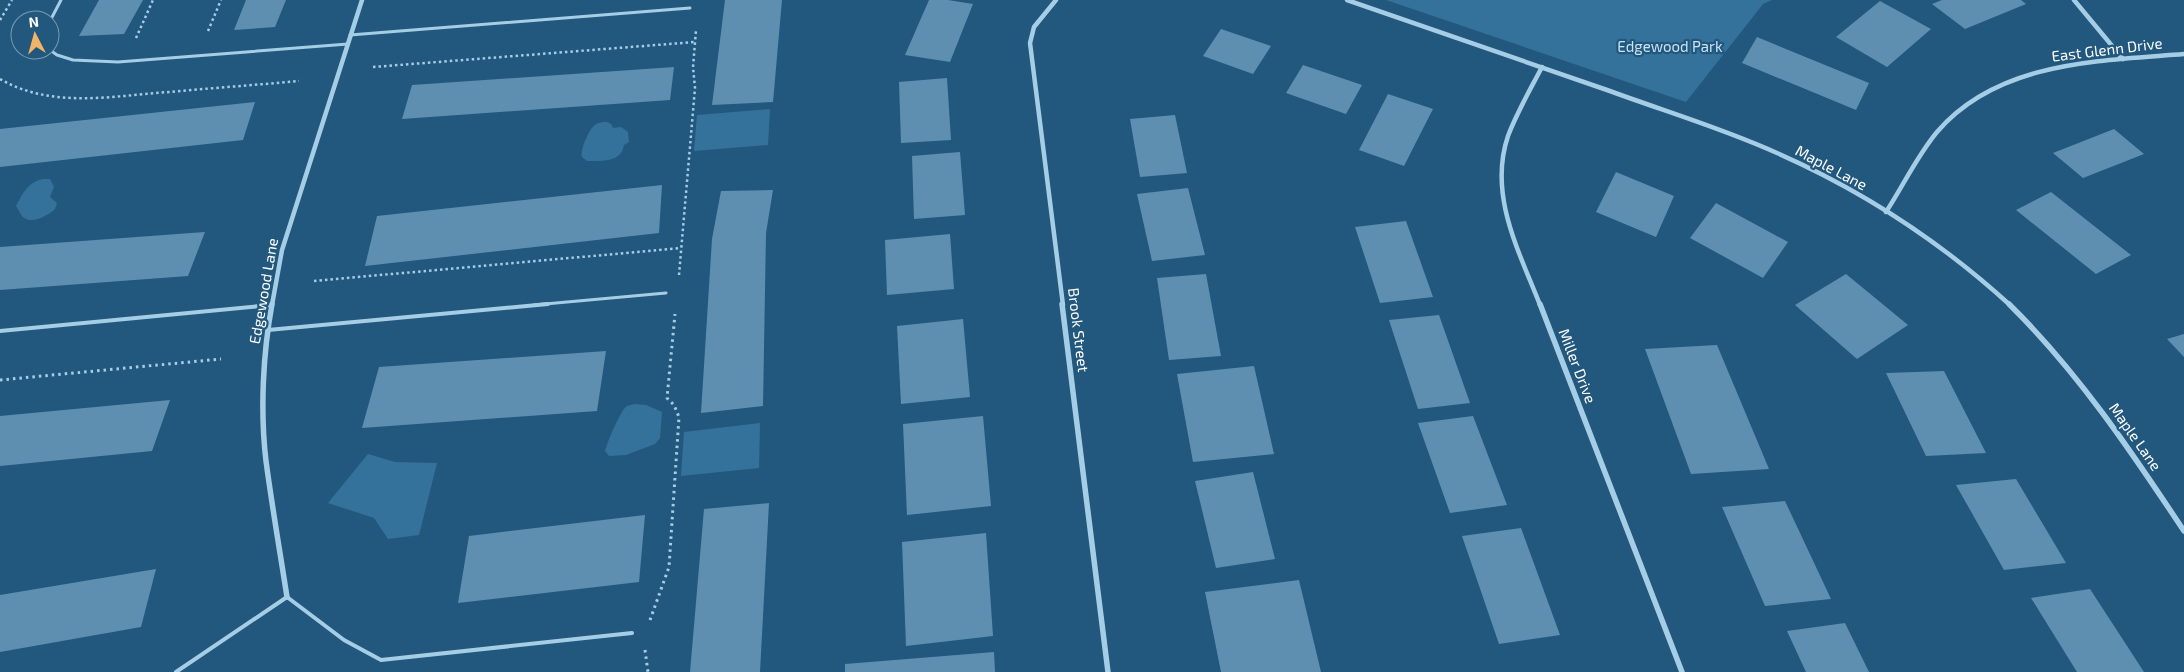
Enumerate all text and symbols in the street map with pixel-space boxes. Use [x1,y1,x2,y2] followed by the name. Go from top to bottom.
[10,10,60,60] north arrow
[28,13,40,31] text: N
[2050,33,2163,65] street label: East Glenn Drive
[1617,37,1723,55] park label: Edgewood Park
[1793,141,1870,194] street label: Maple Lane
[245,236,281,345] street label: Edgewood Lane
[1065,287,1093,373] street label: Brook Street
[1555,326,1600,406] street label: Miller Drive
[2106,399,2166,474] street label: Maple Lane

